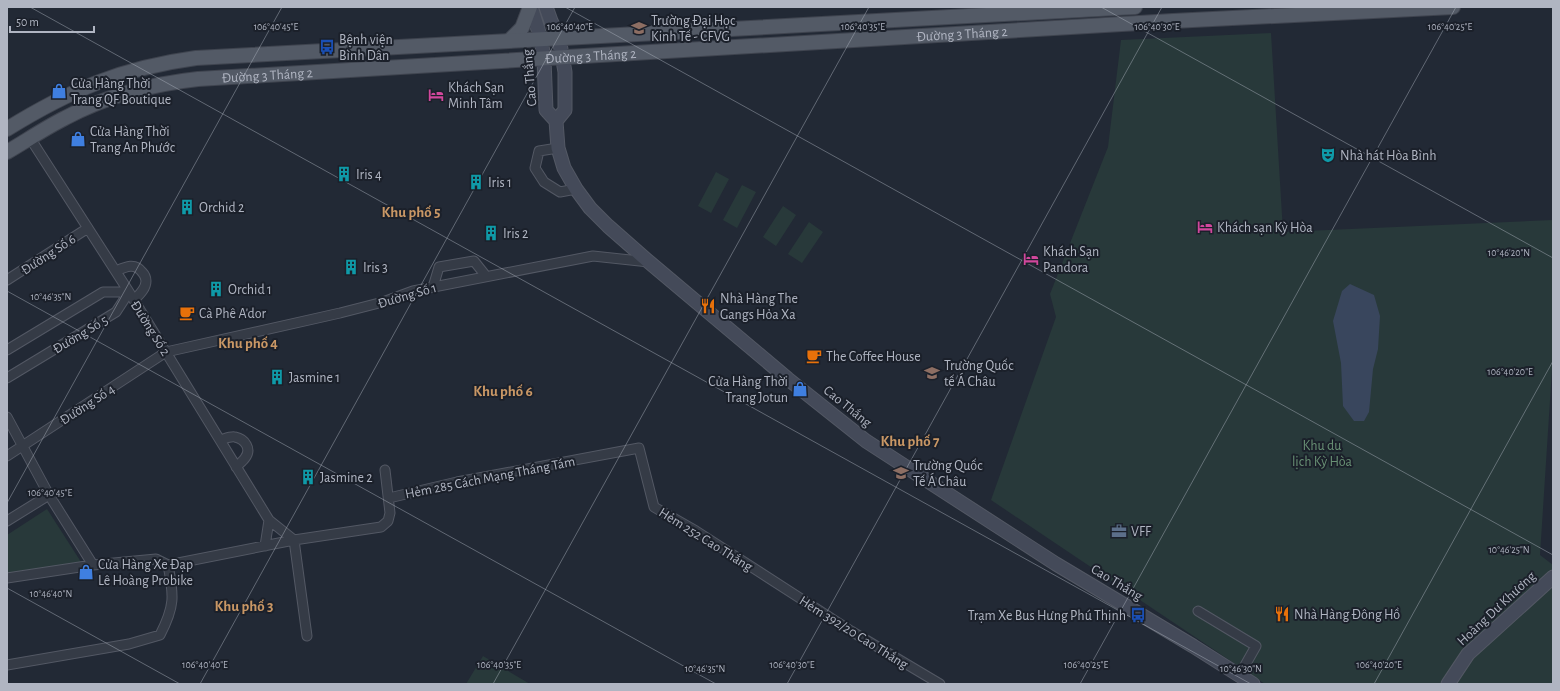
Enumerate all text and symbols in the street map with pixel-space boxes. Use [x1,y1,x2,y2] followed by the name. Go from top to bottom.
[10,8,94,34] scale bar
[651,14,736,44] place label: Trường Đại Học Kinh Tế - CFVG
[16,16,39,28] text: 50 m
[630,19,648,37] school or university icon: Trường Đại Học Kinh Tế - CFVG
[254,22,299,32] text: 106°40'45"E
[547,22,593,32] text: 106°40'40"E
[841,22,885,32] text: 106°40'35"E
[1134,22,1180,32] text: 106°40'30"E
[1428,22,1472,32] text: 106°40'25"E
[916,25,1008,44] street label: Đường 3 Tháng 2
[339,33,393,63] place label: Bệnh viện Bình Dân
[318,38,336,56] bus stop icon: Bệnh viện Bình Dân
[545,47,637,66] street label: Đường 3 Tháng 2
[520,49,539,107] street label: Cao Thắng
[221,66,313,86] street label: Đường 3 Tháng 2
[71,77,171,107] place label: Cửa Hàng Thời Trang QF Boutique
[448,81,504,111] place label: Khách Sạn Minh Tâm
[50,82,68,100] shop icon: Cửa Hàng Thời Trang QF Boutique
[427,86,445,104] hotel icon: Khách Sạn Minh Tâm
[90,125,176,155] place label: Cửa Hàng Thời Trang An Phước
[69,130,87,148] shop icon: Cửa Hàng Thời Trang An Phước
[1319,146,1337,164] theatre icon: Nhà hát Hòa Bình
[1340,149,1436,163] place label: Nhà hát Hòa Bình
[335,165,353,183] building icon: Iris 4
[356,168,382,182] place label: Iris 4
[467,173,485,191] building icon: Iris 1
[488,176,512,190] place label: Iris 1
[178,198,196,216] building icon: Orchid 2
[199,201,244,215] place label: Orchid 2
[382,205,440,220] district label: Khu phố 5
[1196,218,1214,236] hotel icon: Khách sạn Kỳ Hòa
[1217,221,1313,235] place label: Khách sạn Kỳ Hòa
[482,224,500,242] building icon: Iris 2
[503,227,528,241] place label: Iris 2
[18,231,78,278] street label: Đường Số 6
[1043,245,1099,275] place label: Khách Sạn Pandora
[1488,248,1530,258] text: 10°46'20"N
[1022,250,1040,268] hotel icon: Khách Sạn Pandora
[342,258,360,276] building icon: Iris 3
[363,261,388,275] place label: Iris 3
[207,280,225,298] building icon: Orchid 1
[376,280,438,311] street label: Đường Số 1
[228,283,272,297] place label: Orchid 1
[31,292,71,302] text: 10°46'35"N
[720,292,798,322] place label: Nhà Hàng The Gangs Hỏa Xa
[699,297,717,315] restaurant icon: Nhà Hàng The Gangs Hỏa Xa
[128,298,173,359] street label: Đường Số 2
[178,304,196,322] cafe icon: Cà Phê A'dor
[199,307,266,321] place label: Cà Phê A'dor
[50,312,111,357] street label: Đường Số 5
[218,336,278,351] district label: Khu phố 4
[805,347,823,365] cafe icon: The Coffee House
[826,350,921,364] place label: The Coffee House
[944,358,1014,389] place label: Trường Quốc tế Á Châu
[923,364,941,382] school or university icon: Trường Quốc tế Á Châu
[1487,367,1533,377] text: 106°40'20"E
[268,368,286,386] building icon: Jasmine 1
[289,371,340,385] place label: Jasmine 1
[708,375,788,405] place label: Cửa Hàng Thời Trang Jotun
[791,380,809,398] shop icon: Cửa Hàng Thời Trang Jotun
[57,381,118,428] street label: Đường Số 4
[821,383,875,430] street label: Cao Thắng
[473,384,533,399] district label: Khu phố 6
[881,434,940,449] district label: Khu phố 7
[1292,439,1353,469] park label: Khu du lịch Kỳ Hòa
[404,455,576,501] street label: Hẻm 285 Cách Mạng Tháng Tám
[913,458,983,489] place label: Trường Quốc Tế Á Châu
[892,464,910,482] school or university icon: Trường Quốc Tế Á Châu
[299,468,317,486] building icon: Jasmine 2
[320,471,373,485] place label: Jasmine 2
[28,488,73,498] text: 106°40'45"E
[656,505,755,574] street label: Hẻm 252 Cao Thắng
[1110,522,1128,540] office icon: VFF
[1131,525,1152,539] place label: VFF
[1488,545,1530,555] text: 10°46'25"N
[98,558,193,588] place label: Cửa Hàng Xe Đạp Lê Hoàng Probike
[1088,561,1145,604] street label: Cao Thắng
[77,563,95,581] shop icon: Cửa Hàng Xe Đạp Lê Hoàng Probike
[1455,569,1539,648] street label: Hoàng Dư Khương
[30,589,72,599] text: 10°46'40"N
[797,593,911,672] street label: Hẻm 392/20 Cao Thắng
[215,599,273,614] district label: Khu phố 3
[1273,605,1291,623] restaurant icon: Nhà Hàng Đông Hồ
[1129,606,1147,624] bus stop icon: Trạm Xe Bus Hưng Phú Thịnh
[1294,607,1400,622] place label: Nhà Hàng Đông Hồ
[968,609,1126,623] place label: Trạm Xe Bus Hưng Phú Thịnh
[182,660,228,670] text: 106°40'40"E
[477,660,521,670] text: 106°40'35"E
[769,660,815,670] text: 106°40'30"E
[1064,660,1108,670] text: 106°40'25"E
[1356,660,1402,670] text: 106°40'20"E
[685,664,725,674] text: 10°46'35"N
[1220,664,1262,674] text: 10°46'30"N

